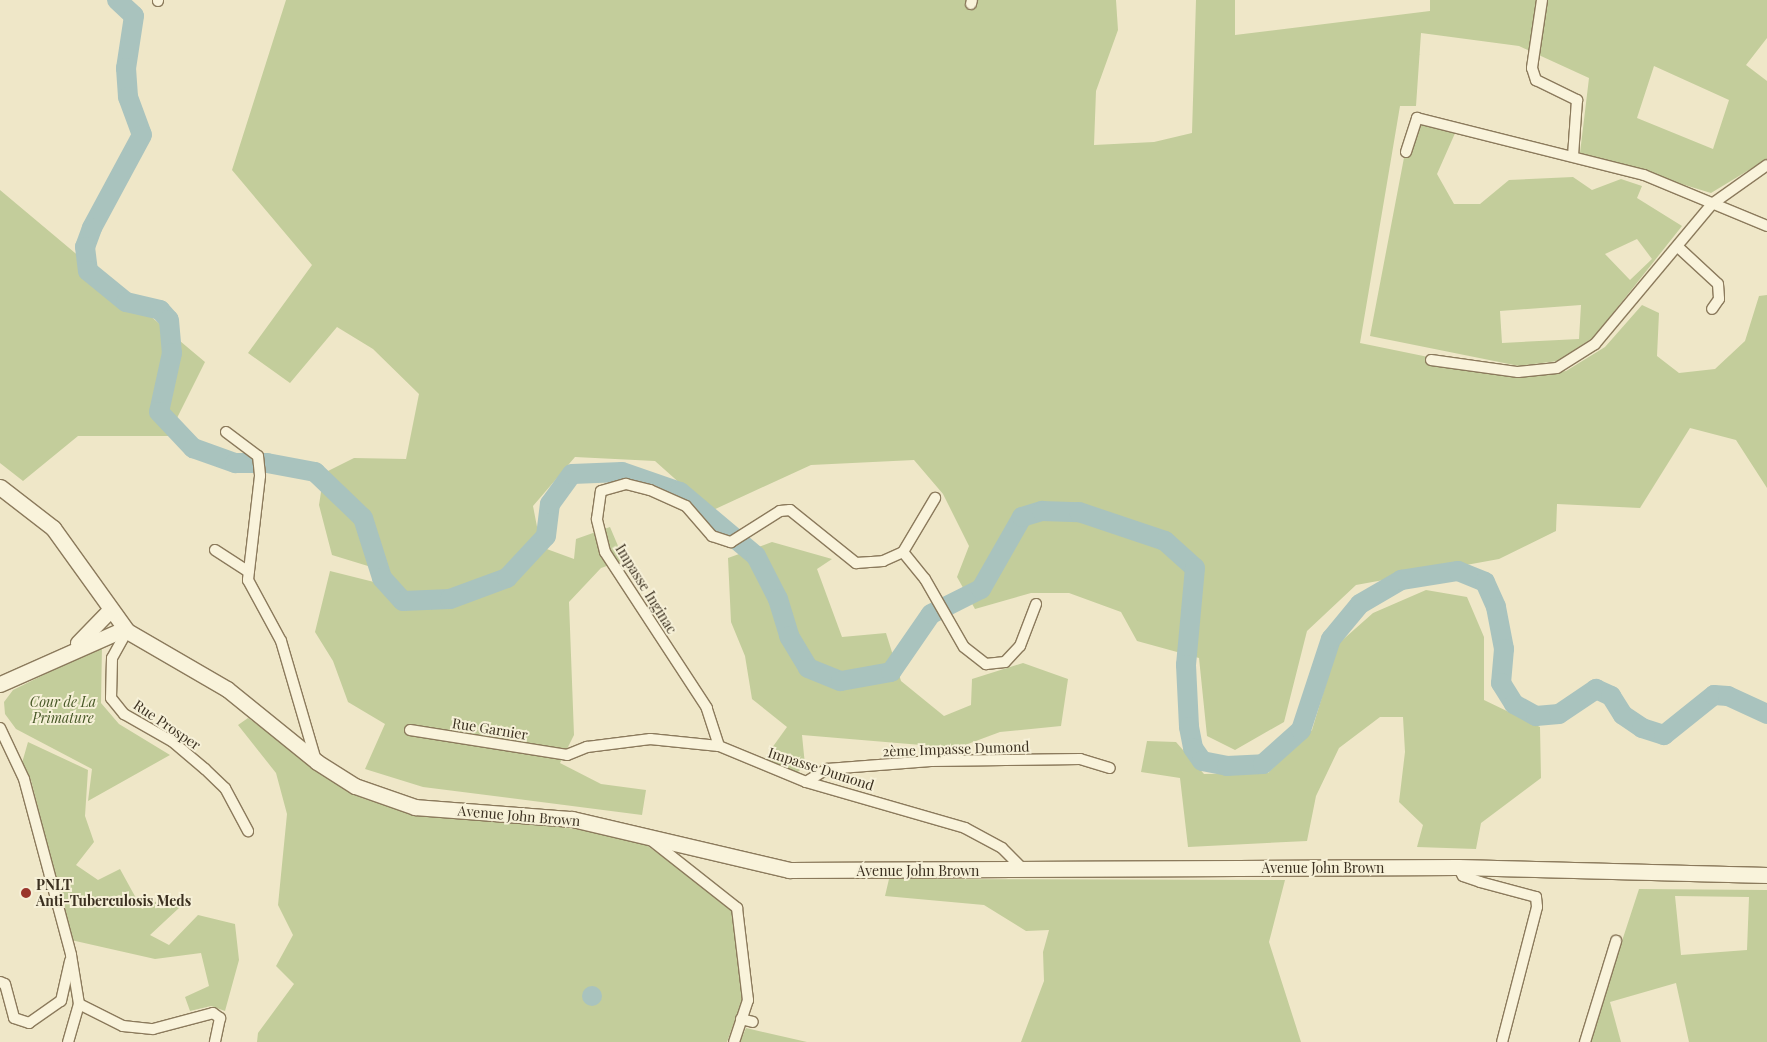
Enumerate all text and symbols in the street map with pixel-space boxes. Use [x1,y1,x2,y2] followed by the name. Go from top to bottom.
[612,541,680,637] street label: Impasse Inginac
[30,694,96,726] park label: Cour de La Primature
[130,696,204,754] street label: Rue Prosper
[451,715,529,743] street label: Rue Garnier
[882,738,1030,760] street label: 2ème Impasse Dumond
[766,744,876,794] street label: Impasse Dumond
[457,802,581,830] street label: Avenue John Brown
[1262,860,1384,876] street label: Avenue John Brown
[857,863,979,879] street label: Avenue John Brown
[36,877,191,910] place label: PNLT Anti-Tuberculosis Meds
[20,887,32,899] marker: PNLT Anti-Tuberculosis Meds

